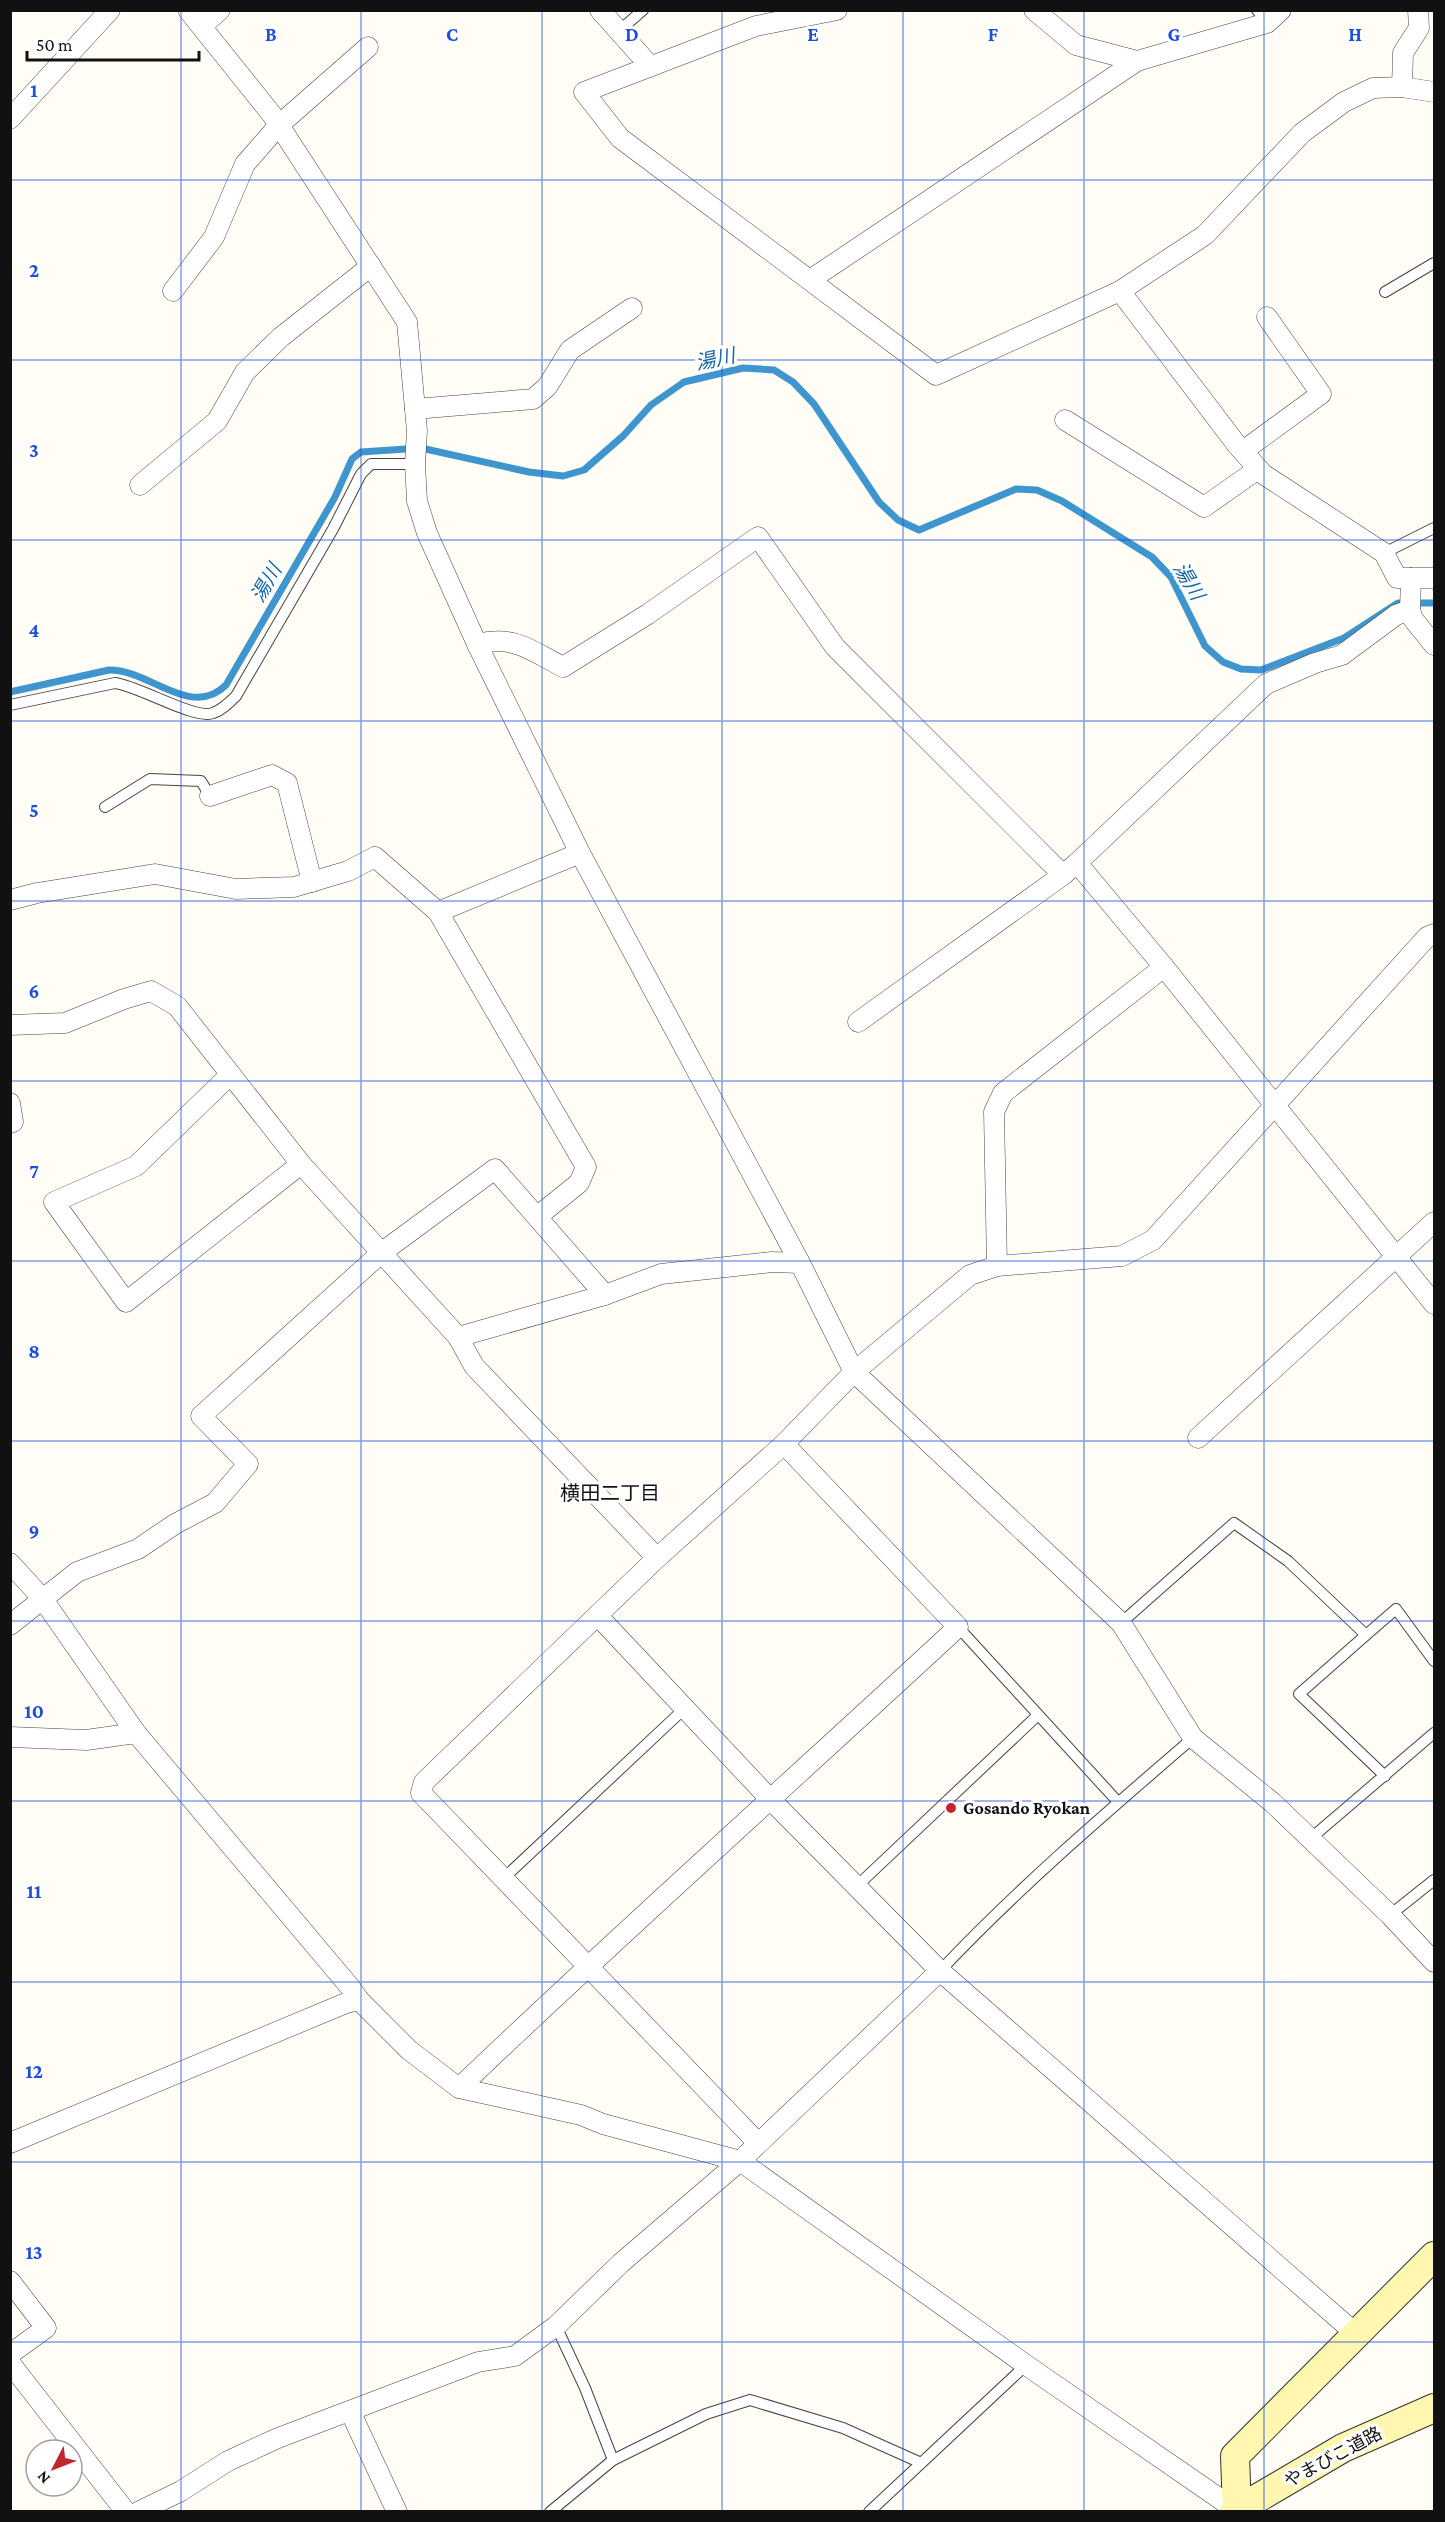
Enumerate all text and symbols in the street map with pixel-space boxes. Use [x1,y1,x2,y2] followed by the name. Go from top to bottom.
[265,23,277,45] text: B
[446,23,458,45] text: C
[625,23,639,45] text: D
[807,23,819,45] text: E
[988,23,999,45] text: F
[1168,23,1181,45] text: G
[1348,23,1362,45] text: H
[27,24,200,62] scale bar
[36,35,73,55] text: 50 m
[30,79,38,101] text: 1
[29,259,39,281] text: 2
[693,344,739,374] water label: 湯川
[29,439,39,461] text: 3
[246,558,287,606] water label: 湯川
[1169,558,1210,606] water label: 湯川
[29,619,40,641] text: 4
[29,799,39,821] text: 5
[29,980,39,1002] text: 6
[29,1160,39,1182] text: 7
[28,1340,40,1362] text: 8
[560,1482,660,1504] district label: 横田二丁目
[29,1520,39,1542] text: 9
[24,1700,44,1722] text: 10
[963,1798,1091,1818] place label: Gosando Ryokan
[944,1801,958,1815] marker: Gosando Ryokan
[27,1880,42,1902] text: 11
[25,2060,43,2082] text: 12
[25,2241,43,2263] text: 13
[1281,2423,1385,2491] street label: やまびこ道路
[24,2438,84,2498] north arrow
[33,2468,53,2487] text: N

